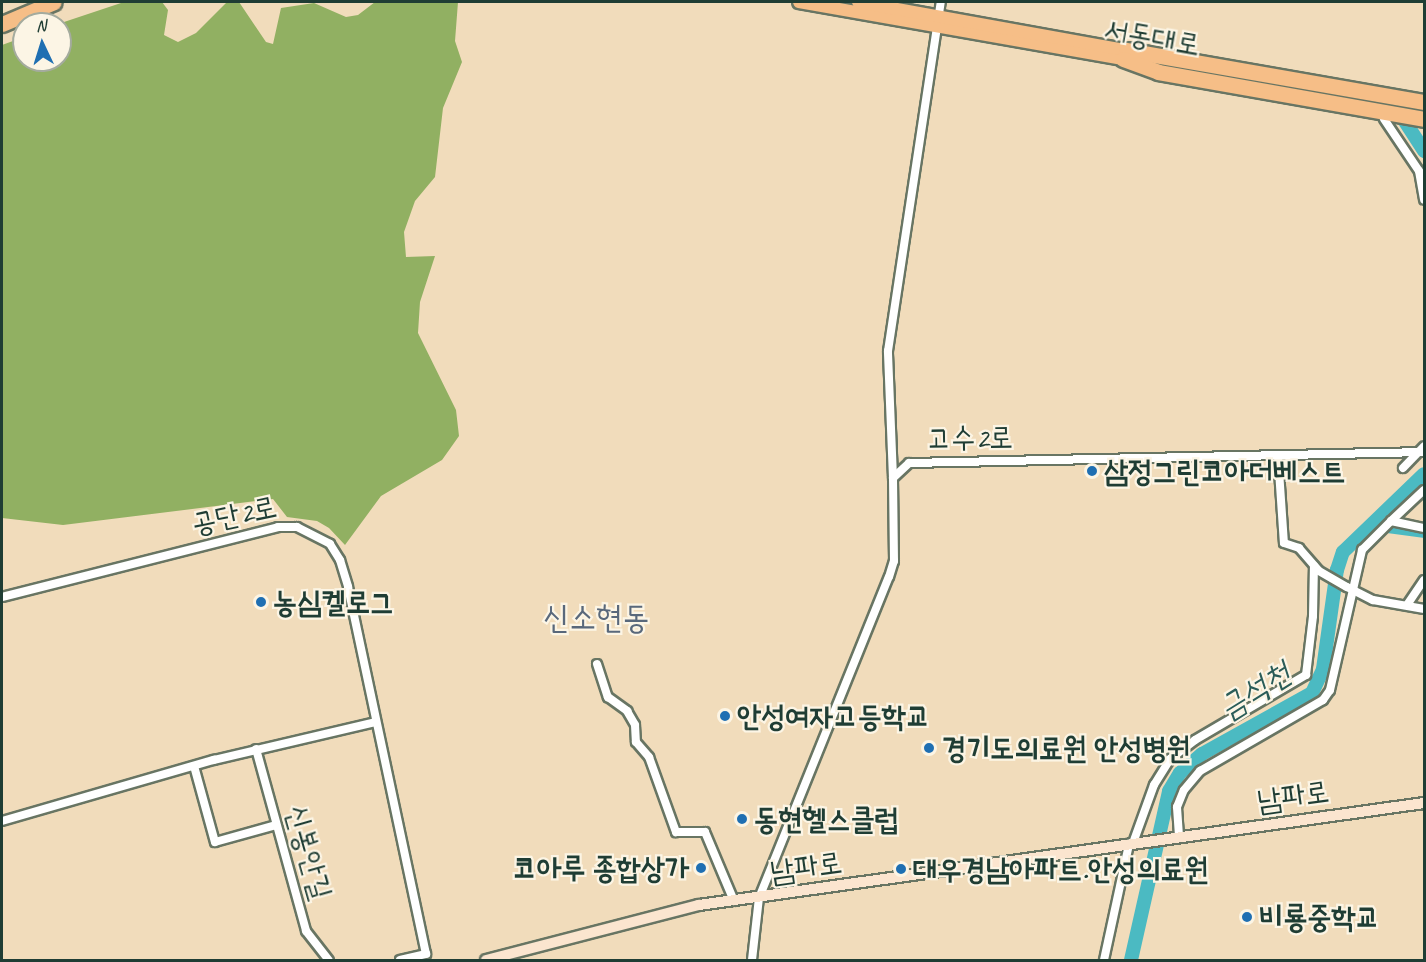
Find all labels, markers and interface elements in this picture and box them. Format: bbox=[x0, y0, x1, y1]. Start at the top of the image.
street label: 서동대로 bbox=[1101, 11, 1203, 63]
north arrow bbox=[12, 12, 72, 72]
text: N bbox=[35, 16, 47, 36]
street label: 고수2로 bbox=[927, 419, 1013, 457]
place label: 삼정그린코아더베스트 bbox=[1104, 453, 1345, 489]
marker: 삼정그린코아더베스트 bbox=[1085, 464, 1099, 478]
street label: 공단2로 bbox=[188, 488, 280, 542]
place label: 농심켈로그 bbox=[273, 584, 394, 620]
marker: 농심켈로그 bbox=[254, 595, 268, 609]
district label: 신소현동 bbox=[543, 598, 649, 638]
water label: 금석천 bbox=[1212, 654, 1298, 728]
place label: 안성여자고등학교 bbox=[737, 698, 930, 734]
marker: 안성여자고등학교 bbox=[718, 709, 732, 723]
place label: 경기도의료원 안성병원 bbox=[942, 730, 1191, 766]
marker: 경기도의료원 안성병원 bbox=[920, 739, 938, 757]
street label: 남파로 bbox=[1255, 773, 1331, 819]
street label: 신봉안길 bbox=[278, 801, 340, 903]
place label: 동현헬스클럽 bbox=[754, 801, 899, 837]
marker: 동현헬스클럽 bbox=[735, 812, 749, 826]
street label: 남파로 bbox=[768, 844, 844, 890]
place label: 코아루 종합상가 bbox=[513, 850, 689, 886]
place label: 대우경남아파트.안성의료원 bbox=[913, 851, 1209, 887]
marker: 코아루 종합상가 bbox=[694, 861, 708, 875]
marker: 대우경남아파트.안성의료원 bbox=[894, 862, 908, 876]
place label: 비룡중학교 bbox=[1259, 899, 1380, 935]
marker: 비룡중학교 bbox=[1240, 910, 1254, 924]

